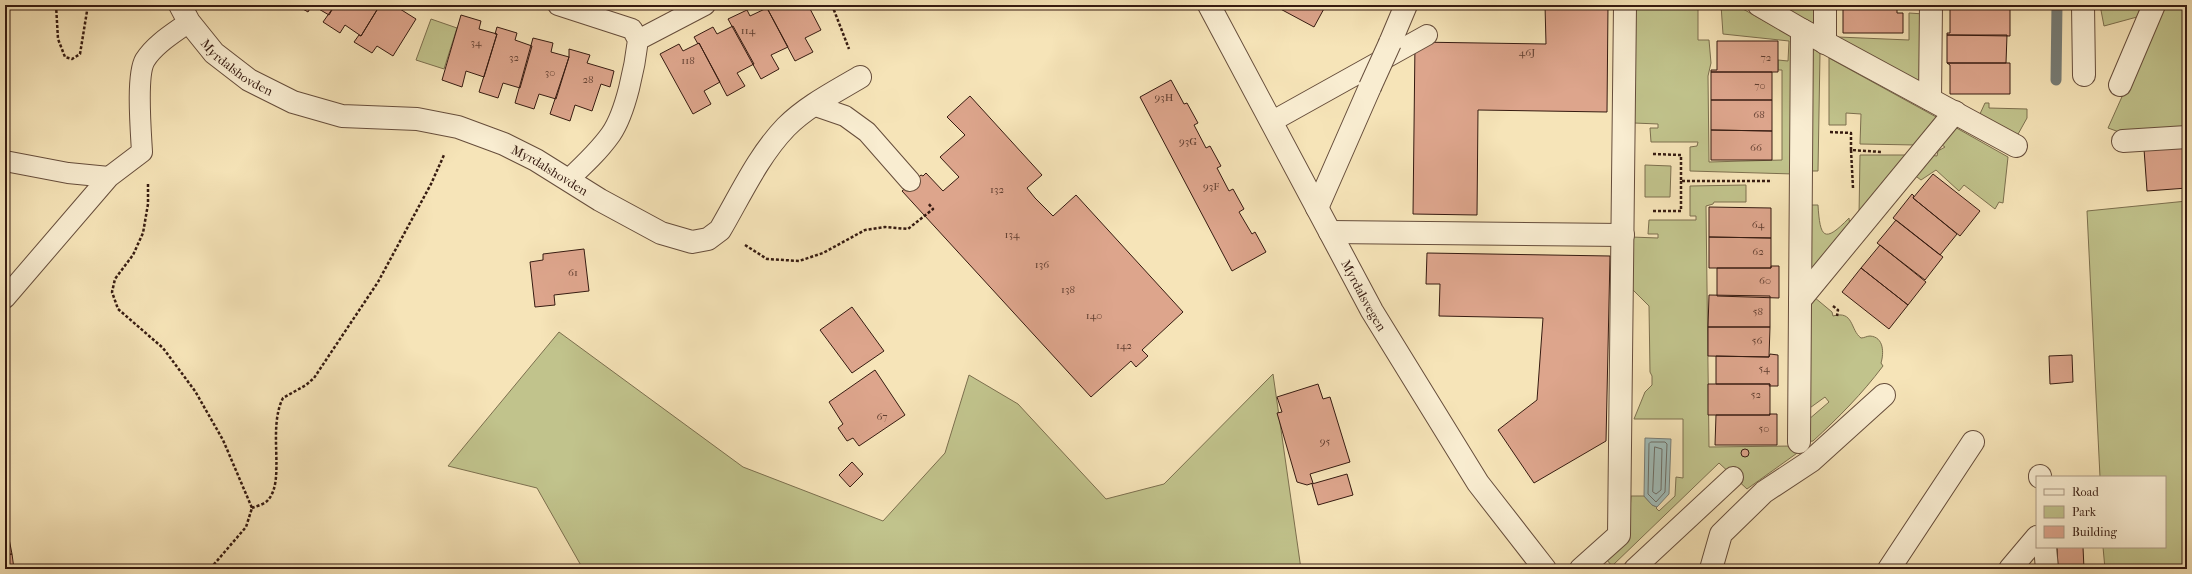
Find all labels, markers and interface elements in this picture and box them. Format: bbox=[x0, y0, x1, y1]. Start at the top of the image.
house number: 114 bbox=[741, 24, 756, 37]
street label: Myrdalshovden bbox=[198, 36, 276, 99]
house number: 34 bbox=[470, 36, 482, 49]
house number: 46J bbox=[1519, 46, 1535, 59]
house number: 32 bbox=[509, 51, 519, 64]
house number: 72 bbox=[1761, 51, 1772, 64]
house number: 118 bbox=[681, 54, 695, 67]
house number: 30 bbox=[545, 66, 555, 79]
house number: 28 bbox=[582, 73, 594, 86]
house number: 70 bbox=[1754, 79, 1766, 92]
house number: 93H bbox=[1155, 91, 1174, 104]
house number: 68 bbox=[1753, 108, 1765, 121]
house number: 93G bbox=[1179, 135, 1197, 148]
house number: 66 bbox=[1750, 141, 1762, 154]
street label: Myrdalshovden bbox=[509, 142, 591, 199]
house number: 93F bbox=[1203, 180, 1219, 193]
house number: 132 bbox=[990, 183, 1004, 196]
house number: 64 bbox=[1752, 218, 1765, 231]
house number: 134 bbox=[1005, 228, 1020, 241]
house number: 62 bbox=[1752, 245, 1764, 258]
street label: Myrdalsvegen bbox=[1338, 257, 1390, 334]
house number: 136 bbox=[1035, 258, 1049, 271]
house number: 61 bbox=[568, 266, 578, 279]
house number: 60 bbox=[1759, 274, 1771, 287]
house number: 138 bbox=[1061, 283, 1075, 296]
house number: 58 bbox=[1753, 305, 1763, 318]
house number: 140 bbox=[1086, 309, 1102, 322]
house number: 56 bbox=[1752, 334, 1762, 347]
house number: 142 bbox=[1116, 339, 1132, 352]
house number: 54 bbox=[1758, 362, 1770, 375]
house number: 52 bbox=[1751, 388, 1762, 401]
house number: 67 bbox=[876, 410, 888, 423]
house number: 50 bbox=[1759, 422, 1769, 435]
house number: 95 bbox=[1320, 435, 1331, 448]
legend bbox=[2036, 476, 2166, 548]
text: Road bbox=[2072, 485, 2099, 499]
text: Park bbox=[2072, 505, 2097, 519]
text: Building bbox=[2072, 525, 2117, 539]

